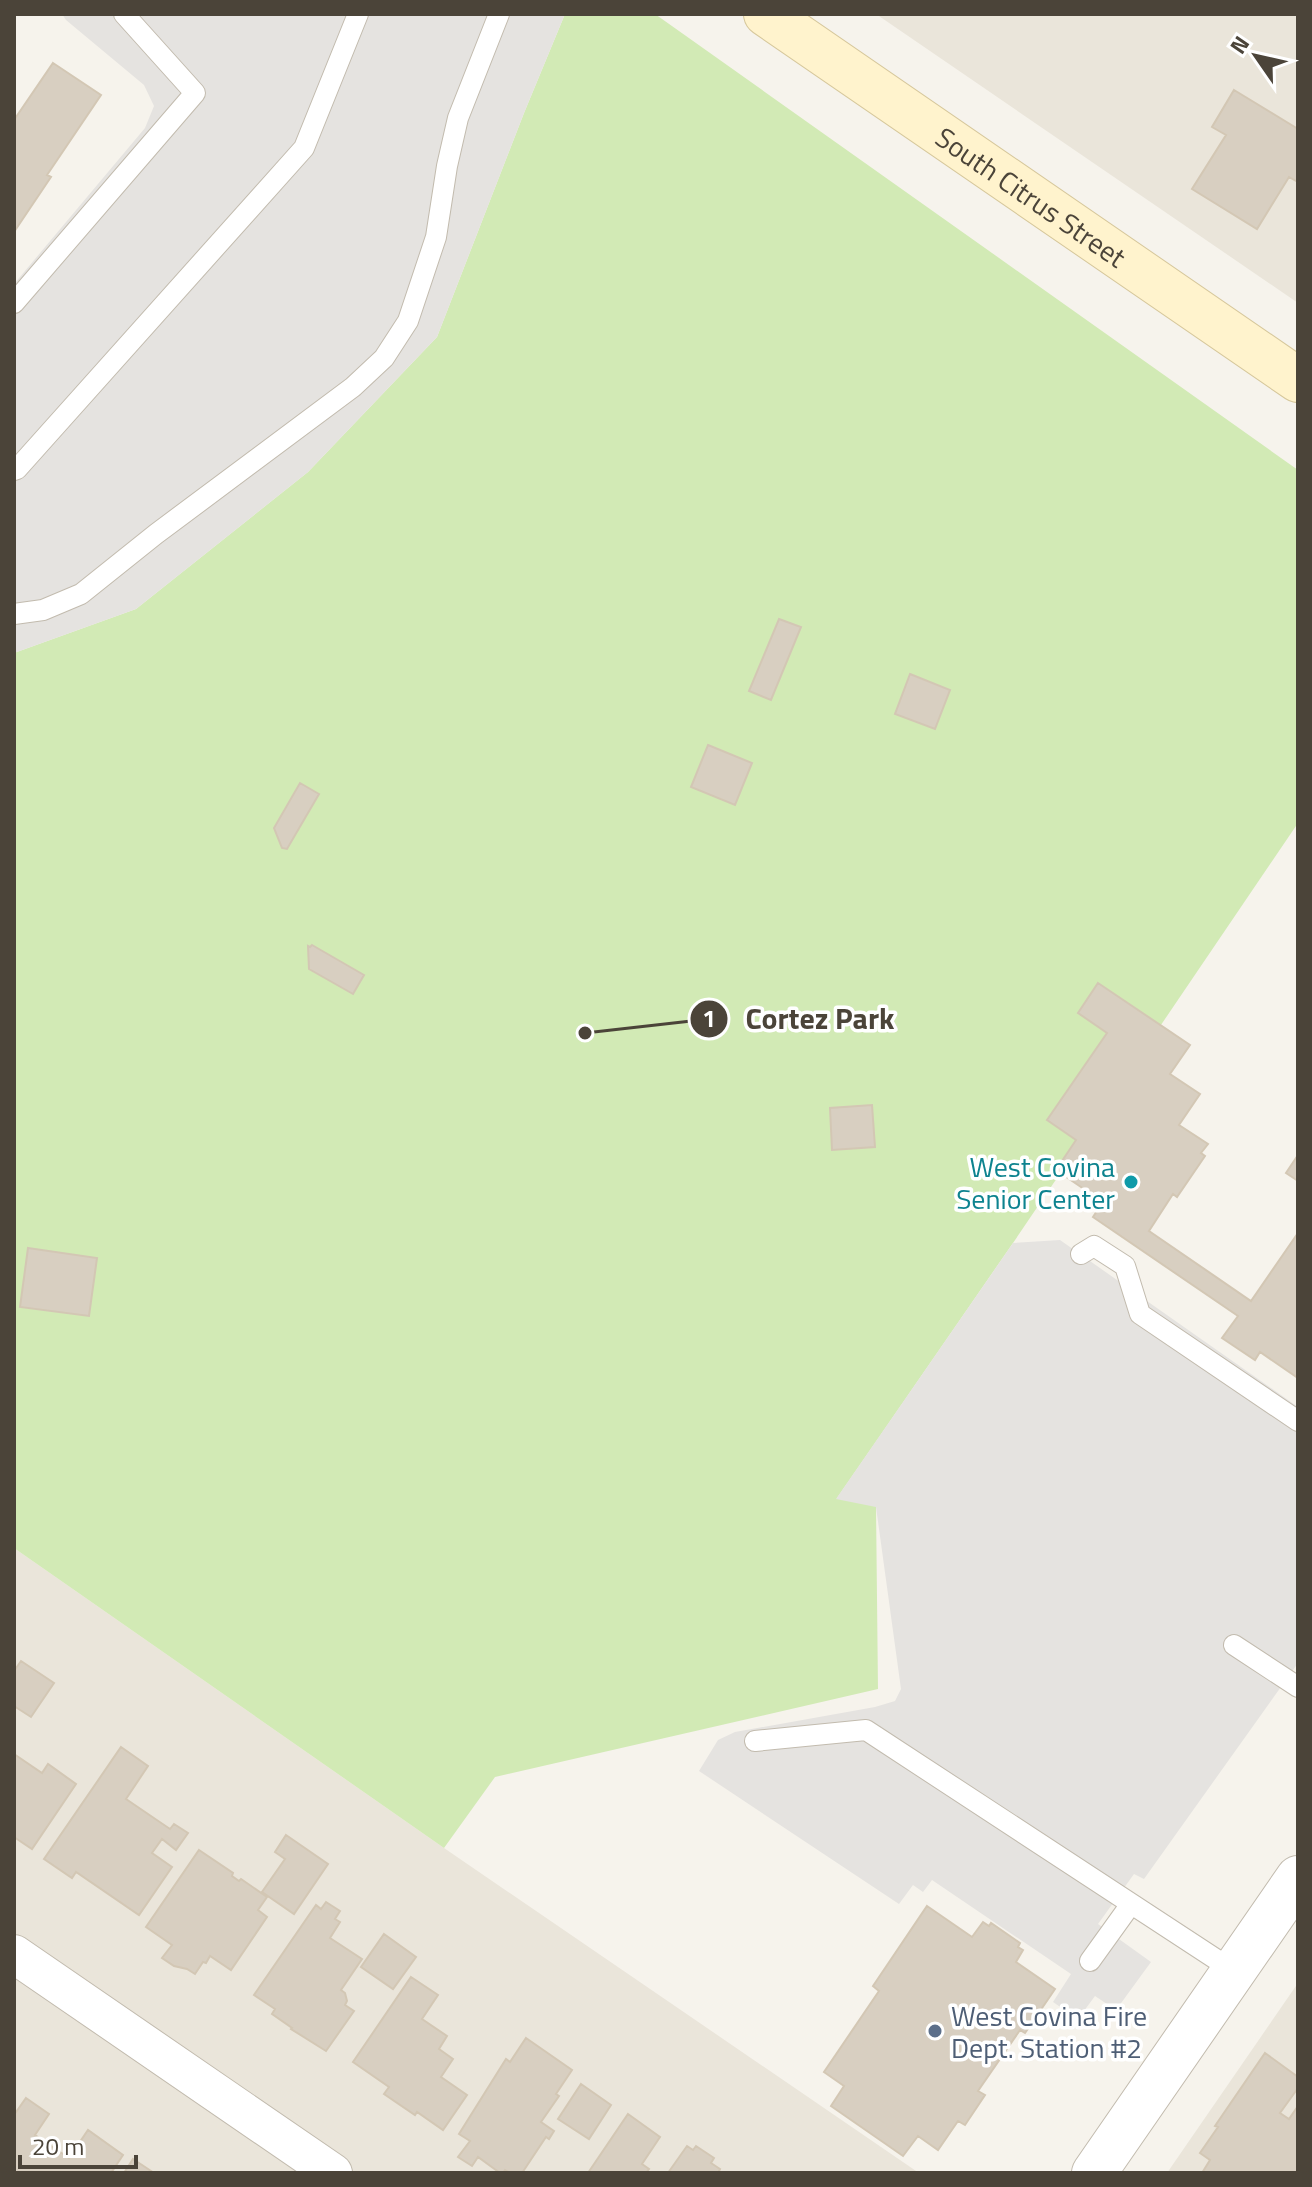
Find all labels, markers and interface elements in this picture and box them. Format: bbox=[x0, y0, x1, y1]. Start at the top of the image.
north arrow bbox=[1216, 16, 1296, 96]
text: N bbox=[1221, 29, 1258, 61]
street label: South Citrus Street bbox=[927, 116, 1136, 278]
callout: Cortez Park bbox=[689, 992, 910, 1046]
text: Cortez Park bbox=[745, 995, 895, 1041]
text: 1 bbox=[702, 1000, 716, 1036]
place label: West Covina Senior Center bbox=[956, 1145, 1115, 1220]
marker: West Covina Senior Center bbox=[1122, 1173, 1140, 1191]
place label: West Covina Fire Dept. Station #2 bbox=[951, 1994, 1147, 2069]
marker: West Covina Fire Dept. Station #2 bbox=[926, 2022, 944, 2040]
scale bar bbox=[20, 2119, 136, 2169]
text: 20 m bbox=[32, 2128, 84, 2164]

